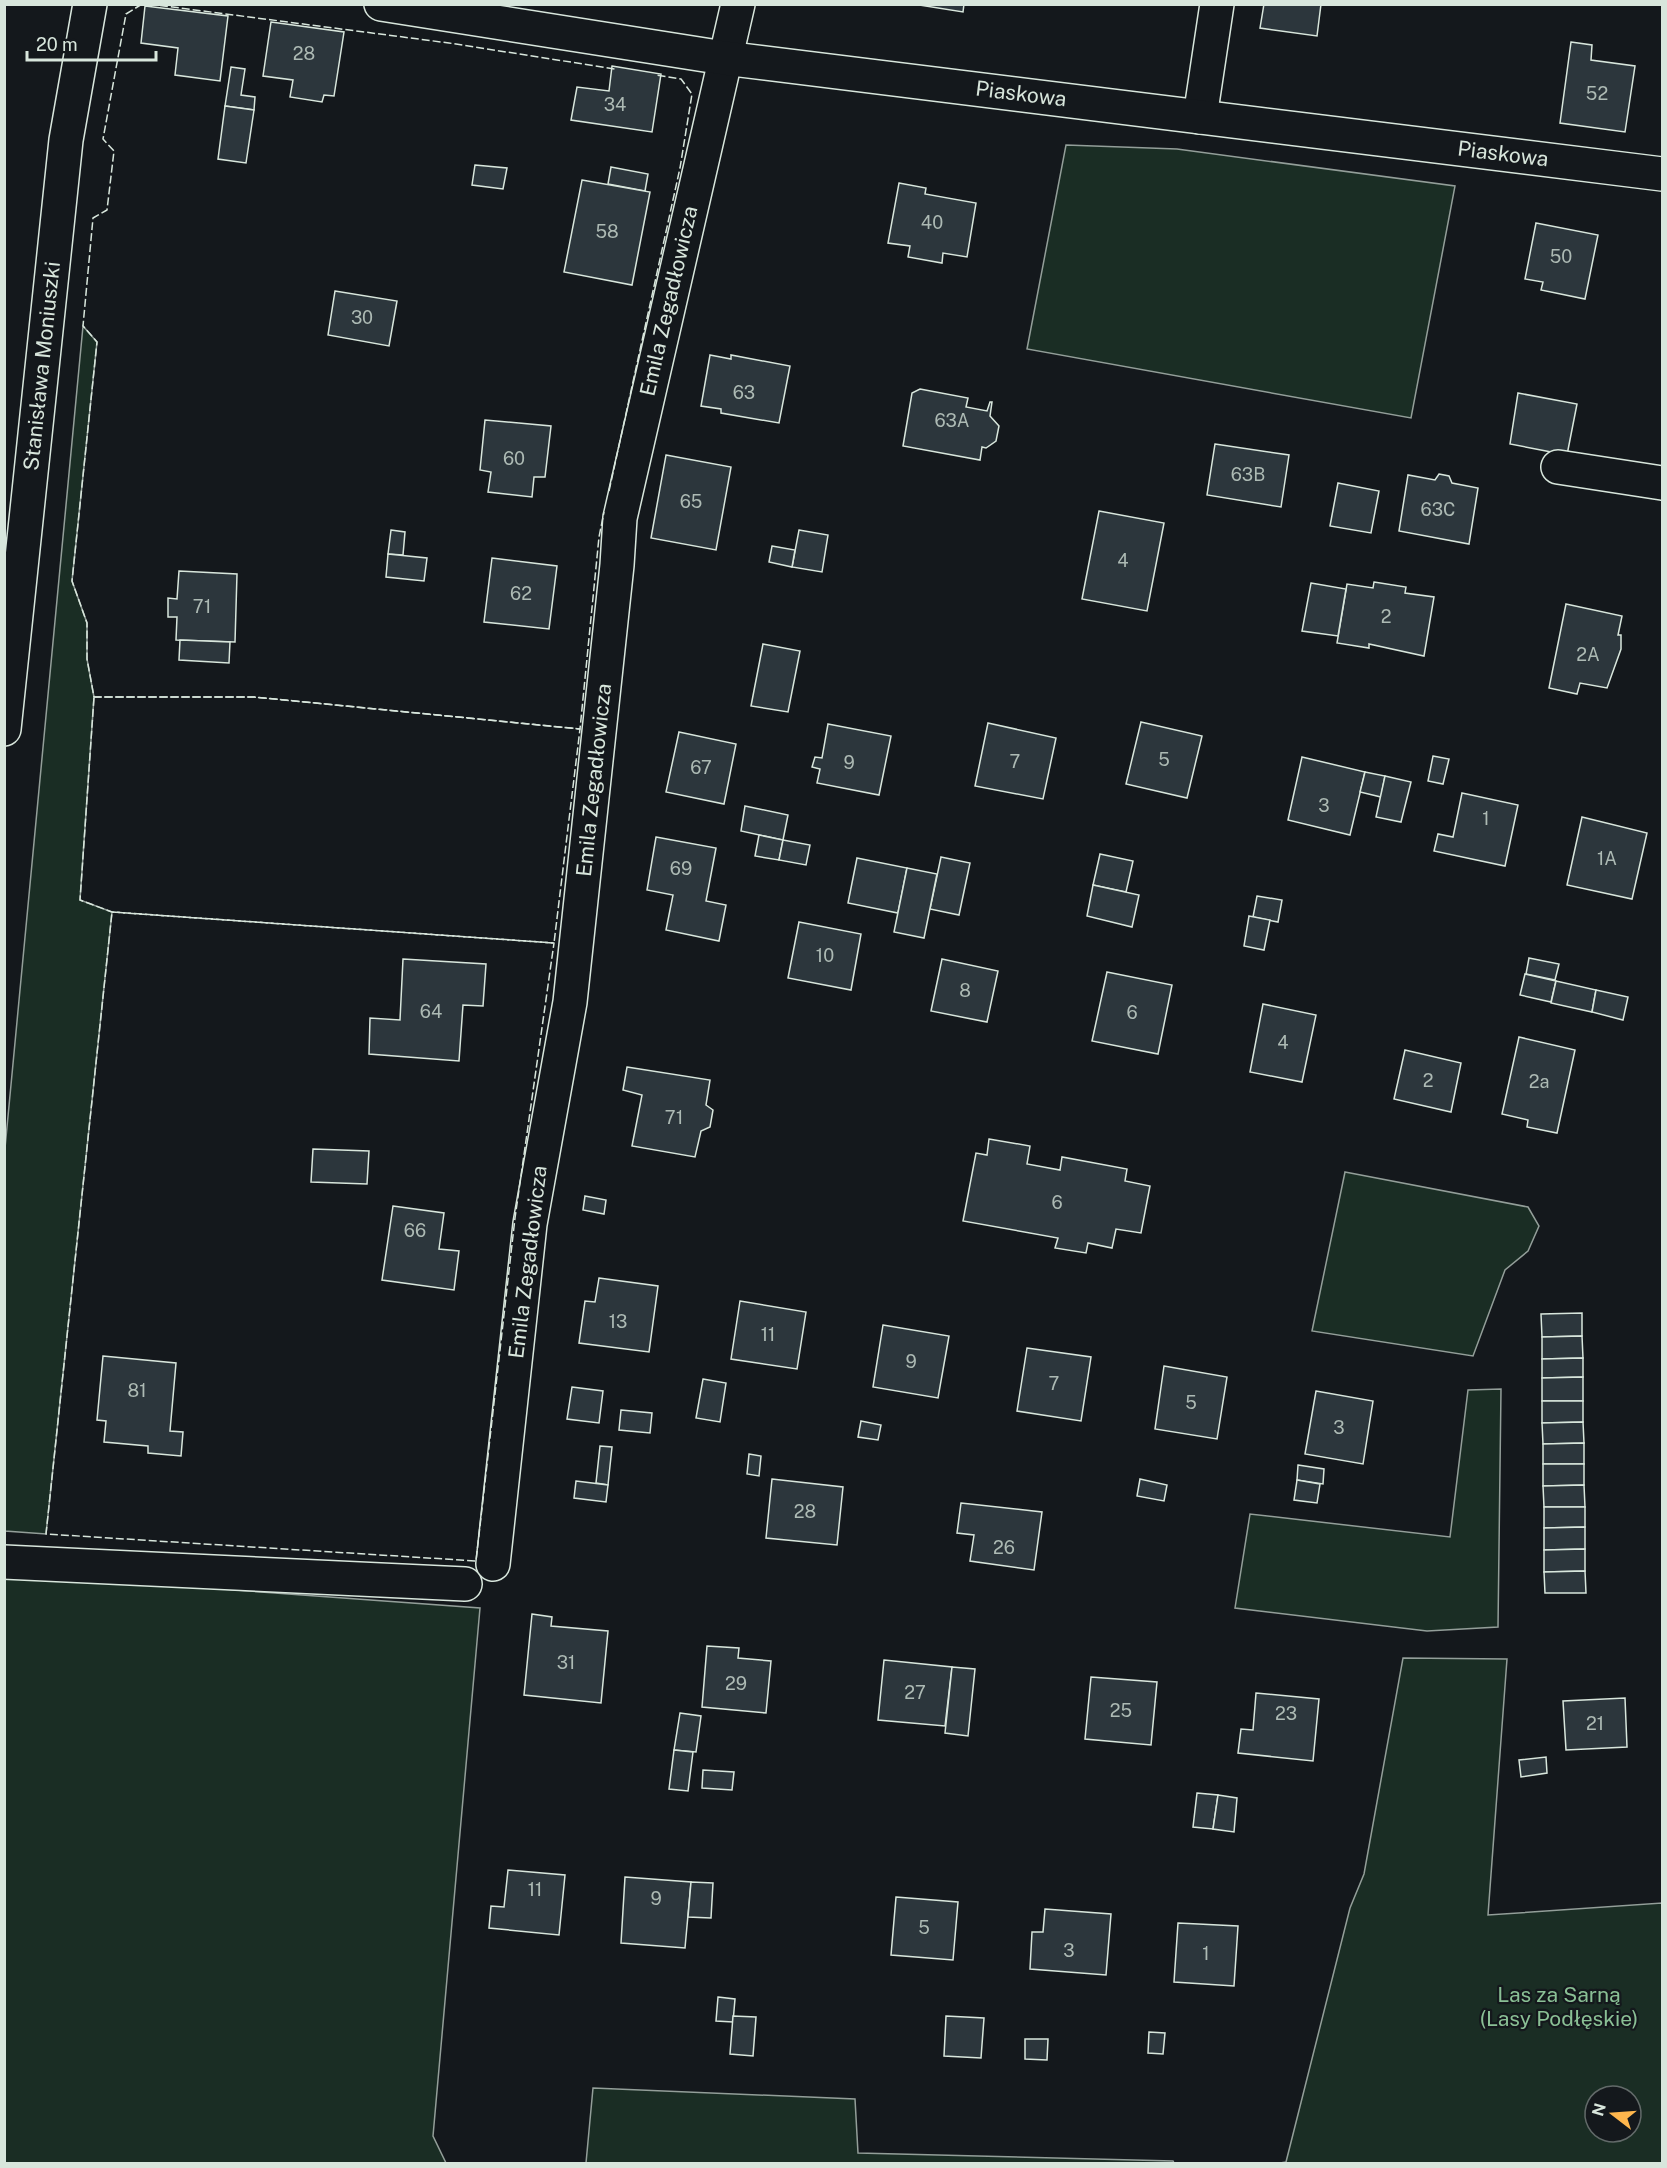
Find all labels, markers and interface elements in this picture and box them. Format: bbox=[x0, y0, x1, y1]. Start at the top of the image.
scale bar bbox=[27, 24, 156, 62]
text: 20 m bbox=[36, 34, 78, 55]
house number: 28 bbox=[293, 43, 315, 64]
street label: Piaskowa bbox=[974, 76, 1068, 111]
house number: 52 bbox=[1586, 83, 1608, 104]
house number: 34 bbox=[604, 94, 626, 115]
street label: Piaskowa bbox=[1456, 136, 1550, 171]
street label: Emila Zegadłowicza bbox=[634, 203, 703, 398]
house number: 40 bbox=[921, 212, 943, 233]
house number: 58 bbox=[595, 221, 619, 242]
house number: 50 bbox=[1550, 246, 1572, 267]
street label: Stanisława Moniuszki bbox=[18, 260, 65, 472]
house number: 30 bbox=[351, 307, 373, 328]
house number: 63 bbox=[733, 382, 755, 403]
house number: 63A bbox=[934, 410, 970, 431]
house number: 60 bbox=[503, 448, 525, 469]
house number: 63B bbox=[1231, 464, 1265, 485]
house number: 65 bbox=[680, 491, 702, 512]
house number: 63C bbox=[1421, 499, 1455, 520]
house number: 4 bbox=[1117, 550, 1129, 571]
house number: 62 bbox=[510, 583, 532, 604]
house number: 71 bbox=[193, 596, 211, 617]
house number: 2 bbox=[1381, 606, 1391, 627]
house number: 2A bbox=[1576, 644, 1600, 665]
street label: Emila Zegadłowicza bbox=[571, 682, 616, 878]
house number: 5 bbox=[1158, 749, 1170, 770]
house number: 7 bbox=[1010, 751, 1020, 772]
house number: 9 bbox=[843, 752, 855, 773]
house number: 67 bbox=[690, 757, 712, 778]
house number: 3 bbox=[1318, 795, 1330, 816]
house number: 1 bbox=[1482, 808, 1490, 829]
house number: 1A bbox=[1597, 848, 1617, 869]
house number: 69 bbox=[670, 858, 692, 879]
house number: 10 bbox=[816, 945, 834, 966]
house number: 8 bbox=[959, 980, 971, 1001]
house number: 64 bbox=[420, 1001, 442, 1022]
house number: 6 bbox=[1126, 1002, 1138, 1023]
house number: 4 bbox=[1277, 1032, 1289, 1053]
house number: 2 bbox=[1423, 1070, 1433, 1091]
house number: 2a bbox=[1529, 1071, 1549, 1092]
house number: 71 bbox=[665, 1107, 683, 1128]
street label: Emila Zegadłowicza bbox=[503, 1164, 552, 1360]
house number: 6 bbox=[1051, 1192, 1063, 1213]
house number: 66 bbox=[404, 1220, 426, 1241]
house number: 13 bbox=[609, 1311, 627, 1332]
house number: 11 bbox=[761, 1324, 775, 1345]
house number: 9 bbox=[905, 1351, 917, 1372]
house number: 7 bbox=[1049, 1373, 1059, 1394]
house number: 81 bbox=[128, 1380, 146, 1401]
house number: 5 bbox=[1185, 1392, 1197, 1413]
house number: 3 bbox=[1333, 1417, 1345, 1438]
house number: 28 bbox=[794, 1501, 816, 1522]
house number: 26 bbox=[993, 1537, 1015, 1558]
house number: 31 bbox=[557, 1652, 575, 1673]
house number: 29 bbox=[725, 1673, 747, 1694]
house number: 27 bbox=[904, 1682, 926, 1703]
house number: 25 bbox=[1110, 1700, 1132, 1721]
house number: 23 bbox=[1275, 1703, 1297, 1724]
house number: 21 bbox=[1586, 1713, 1604, 1734]
house number: 11 bbox=[528, 1879, 542, 1900]
house number: 9 bbox=[650, 1888, 662, 1909]
house number: 5 bbox=[918, 1917, 930, 1938]
house number: 3 bbox=[1063, 1940, 1075, 1961]
house number: 1 bbox=[1202, 1943, 1210, 1964]
park label: Las za Sarną (Lasy Podłęskie) bbox=[1480, 1982, 1638, 2031]
north arrow bbox=[1583, 2084, 1643, 2144]
text: N bbox=[1588, 2101, 1610, 2119]

